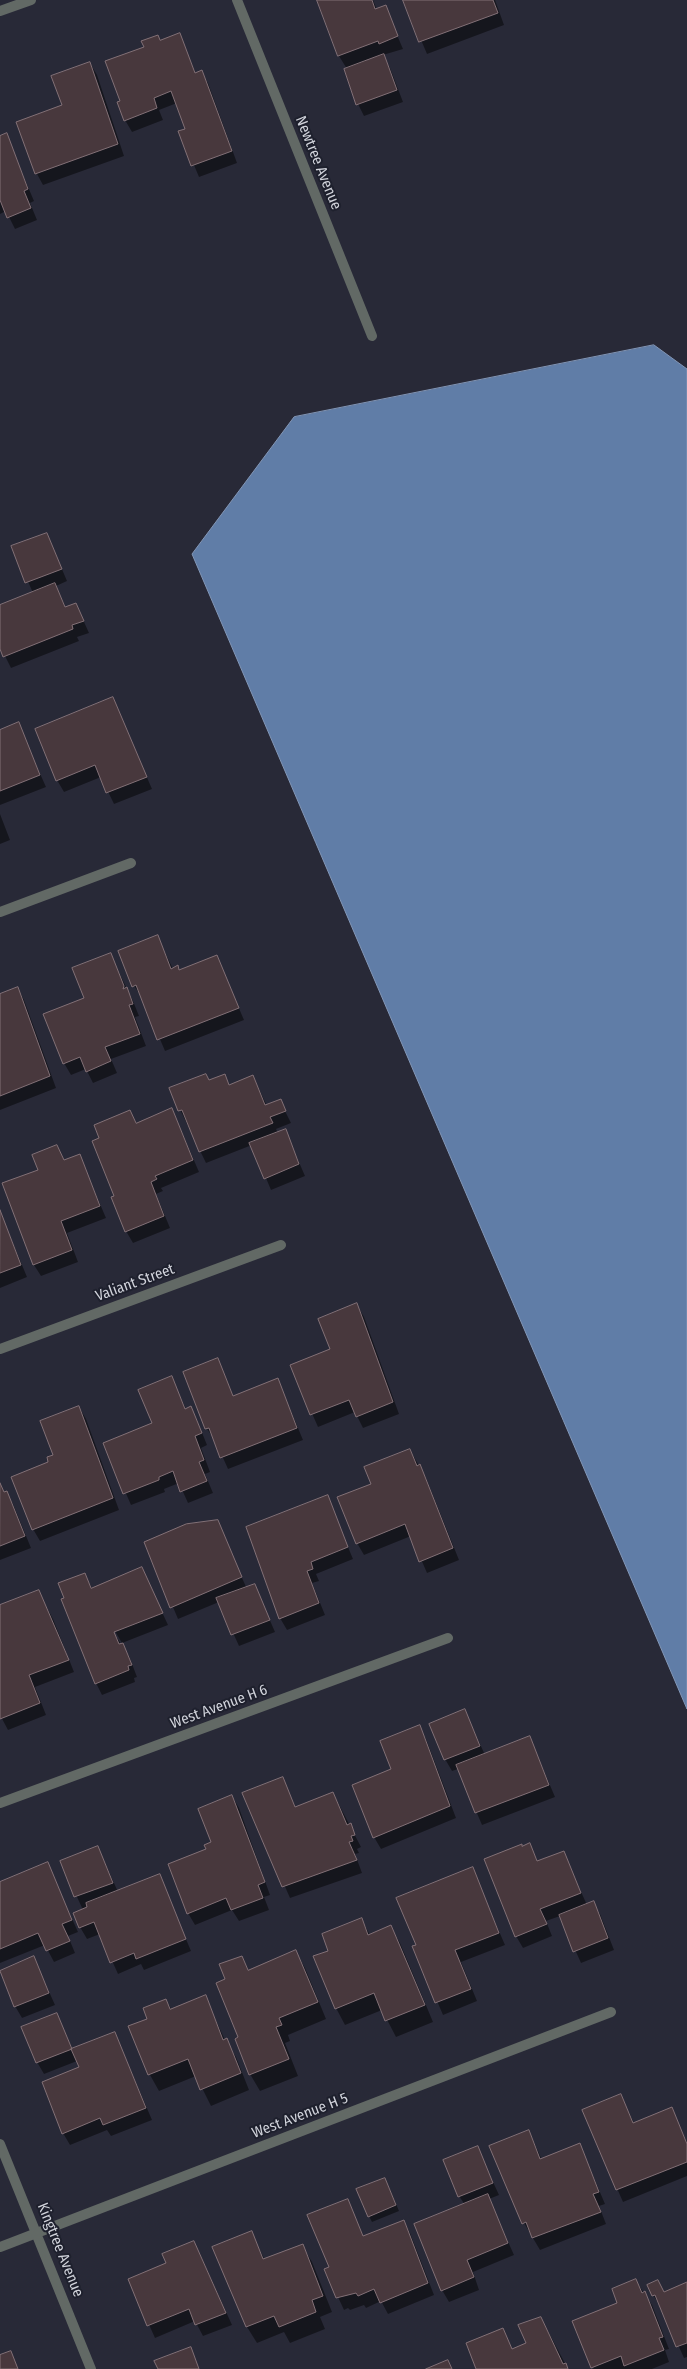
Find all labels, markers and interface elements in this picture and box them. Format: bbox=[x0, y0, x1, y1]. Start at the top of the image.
street label: Newtree Avenue bbox=[291, 114, 345, 212]
street label: Valiant Street bbox=[93, 1260, 177, 1306]
street label: West Avenue H 6 bbox=[168, 1681, 270, 1733]
street label: West Avenue H 5 bbox=[249, 2089, 351, 2143]
street label: Kingtree Avenue bbox=[33, 2200, 87, 2300]

